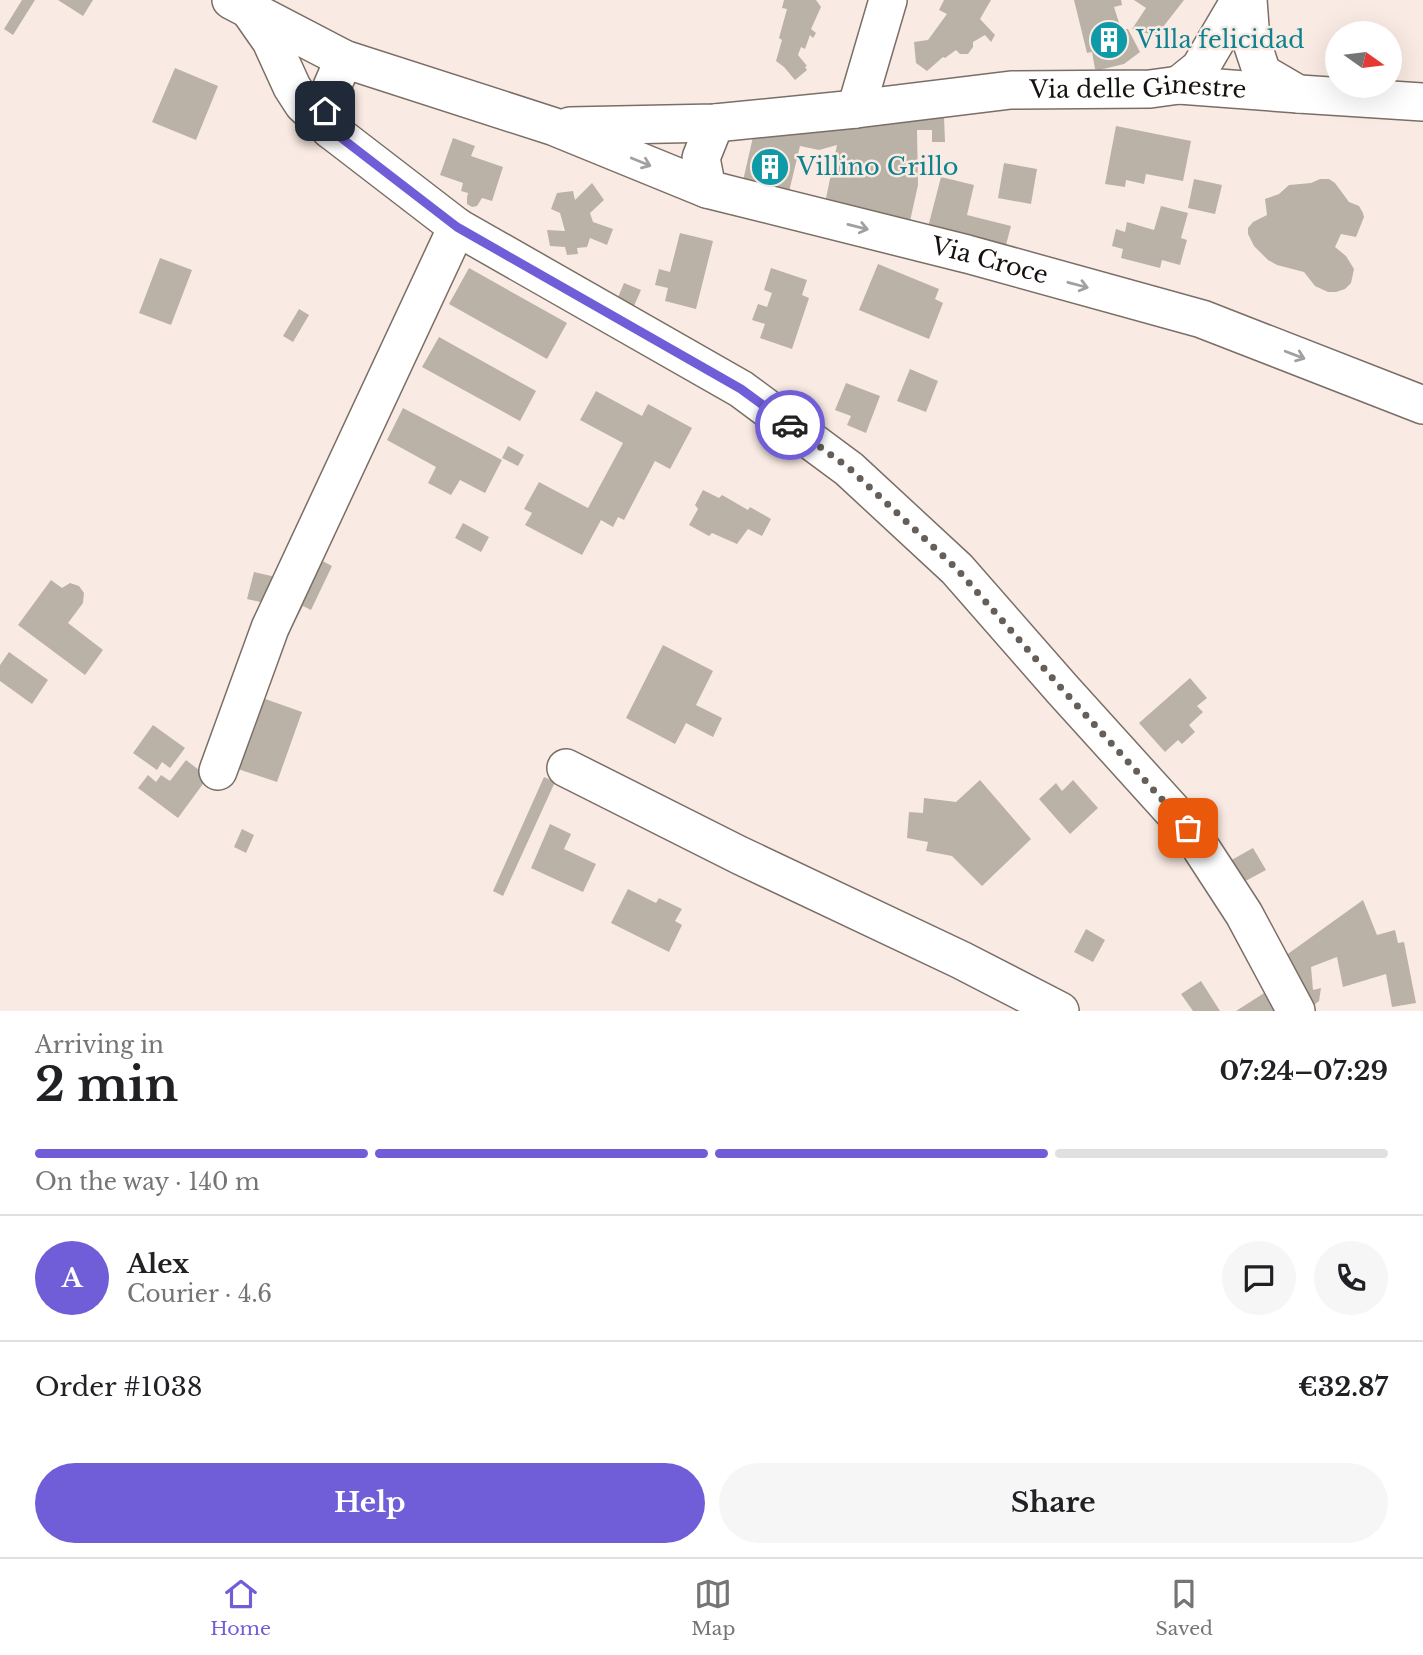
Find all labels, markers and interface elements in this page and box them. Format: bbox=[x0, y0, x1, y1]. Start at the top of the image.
building icon: Villa felicidad bbox=[1088, 19, 1130, 61]
north arrow bbox=[1325, 21, 1402, 98]
map controls bbox=[1325, 21, 1402, 98]
place label: Villa felicidad bbox=[1135, 25, 1304, 54]
street label: Via delle Ginestre bbox=[1028, 69, 1247, 104]
pin bbox=[295, 81, 355, 141]
icon: home bbox=[306, 92, 344, 130]
building icon: Villino Grillo bbox=[749, 146, 791, 188]
place label: Villino Grillo bbox=[796, 152, 959, 181]
one-way arrow bbox=[630, 156, 651, 169]
one-way arrow bbox=[847, 221, 869, 234]
street label: Via Croce bbox=[928, 230, 1051, 290]
one-way arrow bbox=[1067, 279, 1089, 292]
one-way arrow bbox=[1283, 349, 1305, 362]
courier bbox=[755, 390, 825, 460]
icon: car bbox=[771, 406, 809, 444]
pin bbox=[1158, 798, 1218, 858]
icon: bag bbox=[1169, 809, 1207, 847]
text: Arriving in bbox=[35, 1031, 164, 1059]
text: 07:24–07:29 bbox=[1220, 1055, 1388, 1087]
text: 2 min bbox=[35, 1056, 178, 1113]
text: On the way · 140 m bbox=[35, 1168, 260, 1196]
button: chat bbox=[1222, 1241, 1296, 1315]
button: phone bbox=[1314, 1241, 1388, 1315]
text: Alex bbox=[127, 1248, 189, 1280]
text: A bbox=[61, 1262, 83, 1294]
text: Courier · 4.6 bbox=[127, 1280, 272, 1308]
text: Order #1038 bbox=[35, 1371, 203, 1403]
text: €32.87 bbox=[1298, 1371, 1388, 1403]
button: Help bbox=[35, 1463, 705, 1543]
button: Share bbox=[719, 1463, 1388, 1543]
tab: Home bbox=[210, 1575, 271, 1640]
tab: Map bbox=[691, 1575, 735, 1640]
tab: Saved bbox=[1156, 1575, 1213, 1640]

